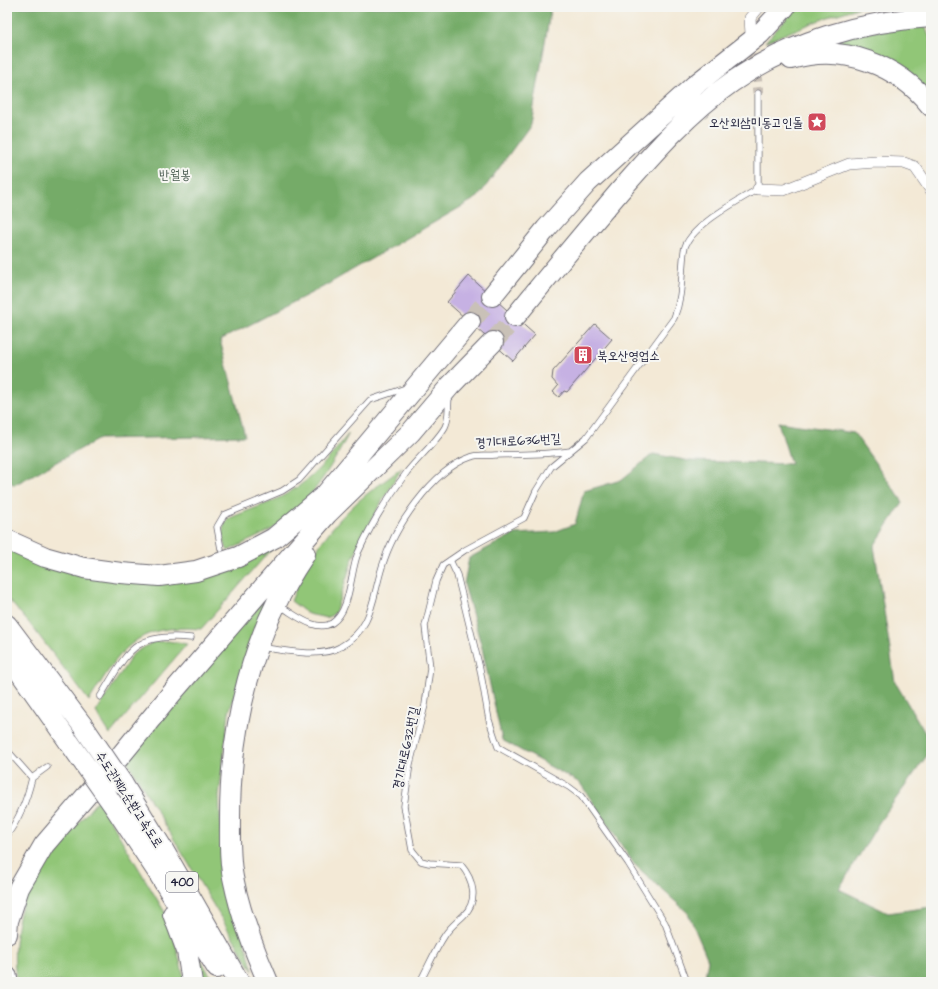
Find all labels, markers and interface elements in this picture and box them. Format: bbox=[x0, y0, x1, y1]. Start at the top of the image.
place icon: 오산외삼미동고인돌 bbox=[806, 111, 828, 133]
place label: 오산외삼미동고인돌 bbox=[709, 114, 803, 132]
park label: 반월봉 bbox=[159, 166, 191, 184]
building icon: 북오산영업소 bbox=[572, 344, 594, 366]
place label: 북오산영업소 bbox=[597, 347, 660, 365]
street label: 경기대로636번길 bbox=[475, 430, 561, 452]
street label: 경기대로632번길 bbox=[388, 705, 424, 792]
street label: 수도권제2순환고속도로 bbox=[91, 748, 167, 851]
road number: 400 bbox=[166, 872, 198, 892]

